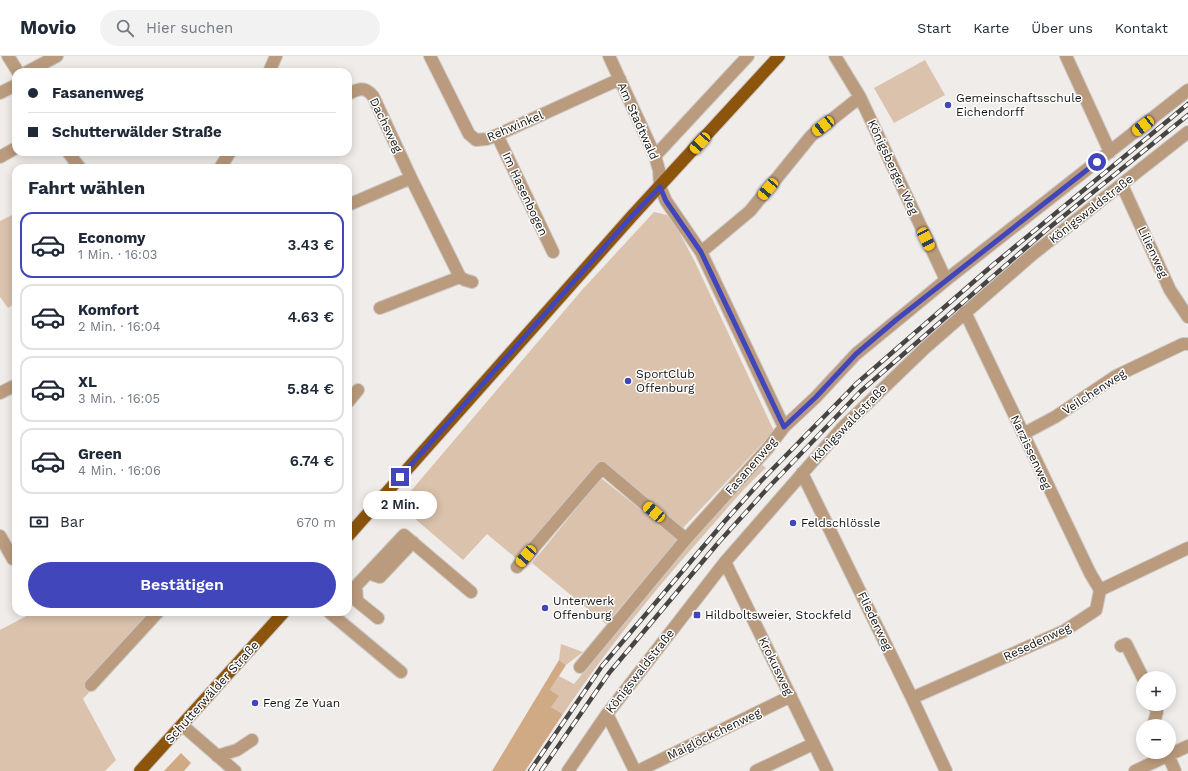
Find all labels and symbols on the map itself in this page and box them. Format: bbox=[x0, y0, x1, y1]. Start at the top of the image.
street label: Am Stadtwald bbox=[615, 80, 661, 162]
place label: Gemeinschaftsschule Eichendorff bbox=[956, 91, 1082, 119]
street label: Dachsweg bbox=[367, 96, 405, 155]
marker: Gemeinschaftsschule Eichendorff bbox=[943, 100, 953, 110]
street label: Rehwinkel bbox=[485, 108, 546, 144]
car bbox=[810, 114, 836, 138]
car bbox=[1130, 114, 1156, 138]
street label: Königsberger Weg bbox=[865, 117, 921, 217]
car bbox=[688, 130, 712, 156]
street label: Im Hasenbogen bbox=[499, 150, 551, 238]
route start bbox=[1088, 153, 1106, 171]
street label: Königswaldstraße bbox=[1046, 172, 1136, 246]
car bbox=[756, 176, 780, 202]
street label: Lilienweg bbox=[1135, 224, 1171, 280]
car bbox=[915, 226, 937, 252]
street label: Veilchenweg bbox=[1060, 366, 1129, 418]
place label: SportClub Offenburg bbox=[636, 367, 695, 395]
marker: SportClub Offenburg bbox=[623, 376, 633, 386]
street label: Königswaldstraße bbox=[808, 381, 890, 465]
street label: Narzissenweg bbox=[1008, 413, 1055, 492]
street label: Fasanenweg bbox=[722, 434, 780, 498]
route end bbox=[391, 468, 409, 486]
callout: 2 Min. bbox=[363, 491, 437, 519]
car bbox=[641, 500, 667, 524]
place label: Feldschlössle bbox=[801, 516, 880, 530]
marker: Feldschlössle bbox=[788, 518, 798, 528]
car bbox=[514, 543, 538, 569]
street label: Fliederweg bbox=[855, 589, 895, 653]
place label: Unterwerk Offenburg bbox=[553, 594, 614, 622]
marker: Unterwerk Offenburg bbox=[540, 603, 550, 613]
place label: Hildboltsweier, Stockfeld bbox=[705, 608, 852, 622]
marker: Hildboltsweier, Stockfeld bbox=[692, 610, 702, 620]
street label: Resedenweg bbox=[1001, 620, 1074, 664]
street label: Königswaldstraße bbox=[603, 626, 677, 716]
street label: Krokusweg bbox=[756, 635, 796, 698]
street label: Schutterwälder Straße bbox=[162, 638, 262, 746]
place label: Feng Ze Yuan bbox=[263, 696, 340, 710]
marker: Feng Ze Yuan bbox=[250, 698, 260, 708]
street label: Maiglöckchenweg bbox=[665, 705, 764, 763]

